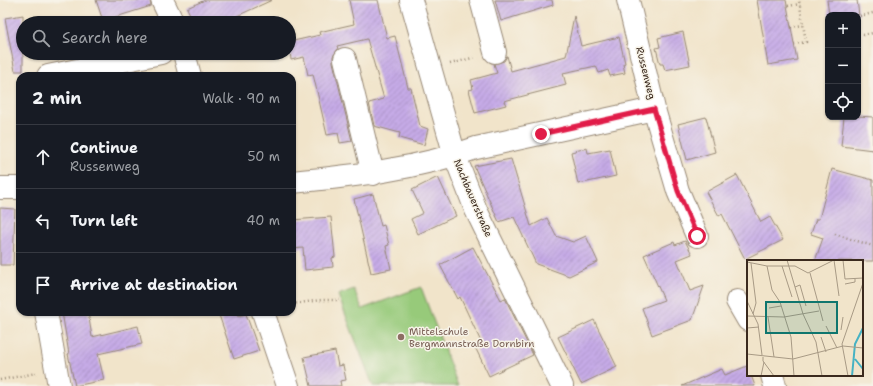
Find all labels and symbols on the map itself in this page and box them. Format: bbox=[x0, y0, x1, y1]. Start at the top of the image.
street label: Russenweg bbox=[633, 45, 659, 101]
route end bbox=[532, 125, 550, 143]
street label: Nachbauerstraße bbox=[451, 157, 495, 239]
route start bbox=[688, 227, 706, 245]
inset map bbox=[747, 260, 863, 376]
place label: Mittelschule Bergmannstraße Dornbirn bbox=[409, 325, 534, 350]
marker: Mittelschule Bergmannstraße Dornbirn bbox=[396, 332, 406, 342]

